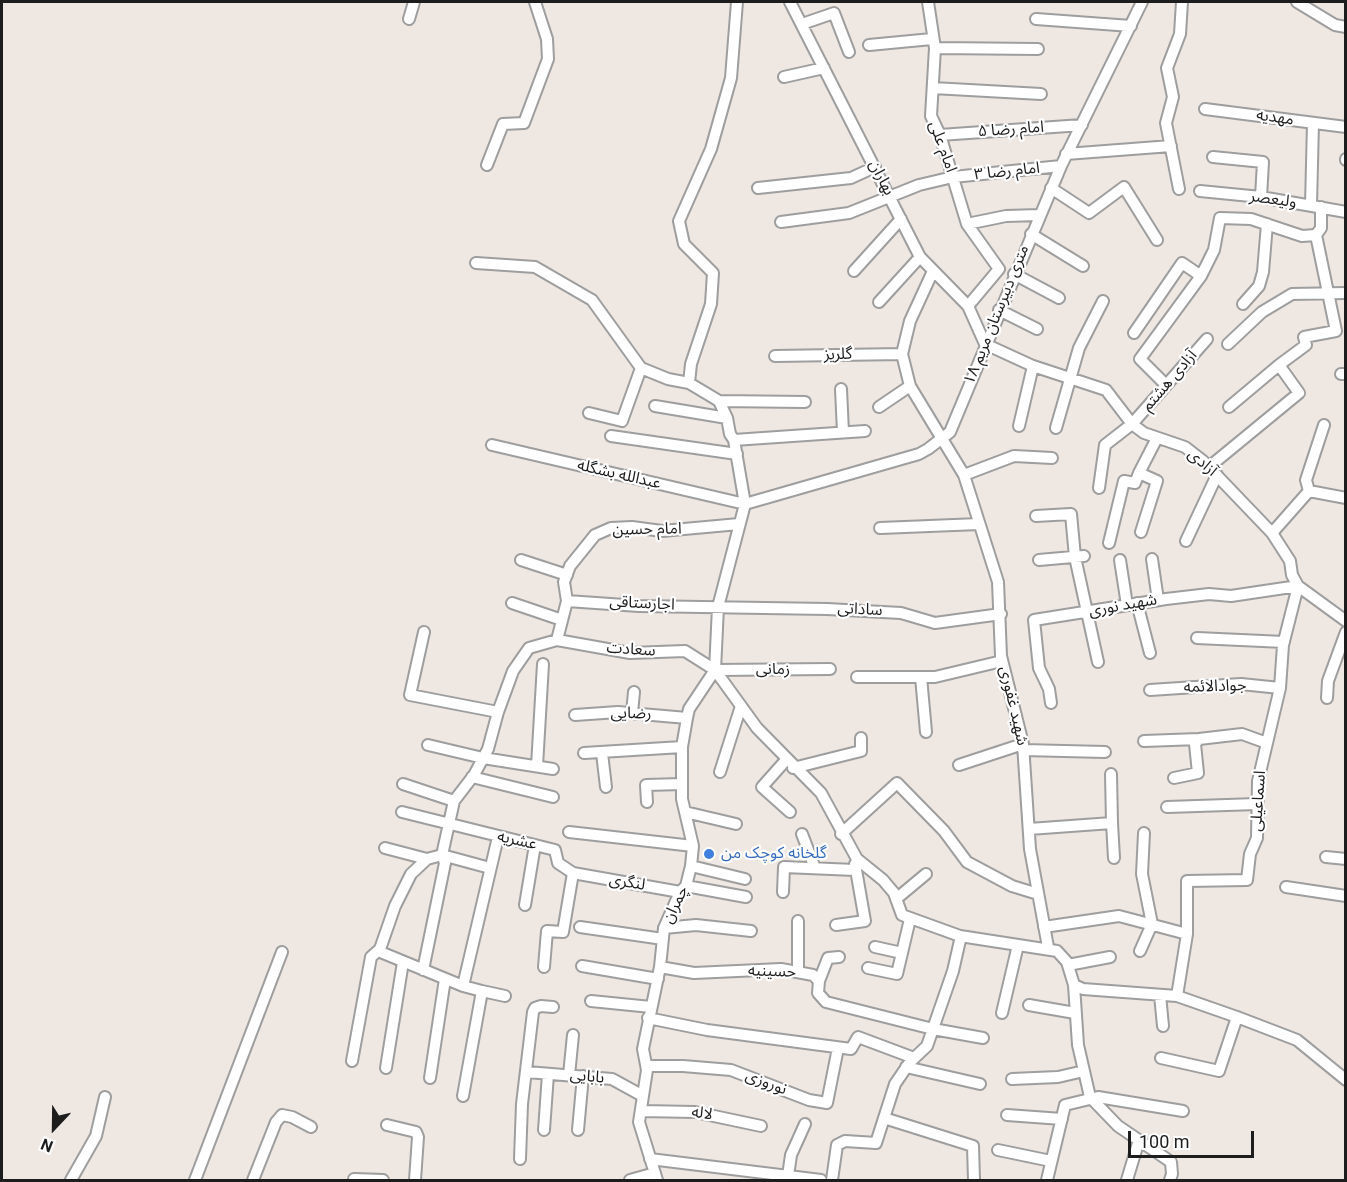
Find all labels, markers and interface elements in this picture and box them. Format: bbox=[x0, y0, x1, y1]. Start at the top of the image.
street label: مهدیه bbox=[1255, 106, 1295, 130]
street label: امام رضا ۵ bbox=[977, 118, 1045, 142]
street label: امام علی bbox=[924, 119, 960, 175]
street label: بهاران bbox=[864, 157, 898, 199]
street label: امام رضا ۳ bbox=[973, 159, 1041, 185]
street label: ولیعصر bbox=[1248, 187, 1298, 213]
street label: ۱۸ متری دبیرستان مریم bbox=[960, 242, 1034, 388]
street label: گلریز bbox=[824, 345, 852, 365]
street label: آزادی هشتم bbox=[1138, 347, 1202, 415]
street label: آزادی bbox=[1183, 445, 1221, 481]
street label: عبدالله بشگله bbox=[575, 456, 663, 494]
street label: امام حسین bbox=[612, 520, 682, 540]
street label: شهید نوری bbox=[1087, 591, 1159, 621]
street label: اجارستاقی bbox=[609, 593, 675, 615]
street label: ساداتی bbox=[837, 599, 883, 621]
street label: سعادت bbox=[606, 639, 656, 661]
street label: زمانی bbox=[756, 660, 790, 680]
street label: شهید غفوری bbox=[995, 665, 1031, 747]
street label: جوادالائمه bbox=[1183, 676, 1247, 698]
street label: رضایی bbox=[610, 704, 652, 724]
street label: اسماعیلی bbox=[1247, 770, 1271, 832]
street label: عشریه bbox=[495, 827, 539, 855]
place label: گلخانه کوچک من bbox=[721, 844, 827, 864]
marker: گلخانه کوچک من bbox=[702, 847, 716, 861]
street label: لنگری bbox=[608, 871, 646, 895]
street label: چمران bbox=[659, 883, 693, 927]
street label: حسینیه bbox=[748, 962, 796, 982]
street label: بابایی bbox=[569, 1066, 605, 1088]
street label: نوروزی bbox=[743, 1066, 789, 1100]
north arrow bbox=[24, 1098, 84, 1158]
street label: لاله bbox=[690, 1103, 714, 1125]
scale bar bbox=[1131, 1119, 1257, 1157]
text: 100 m bbox=[1139, 1131, 1190, 1152]
text: N bbox=[38, 1134, 56, 1156]

